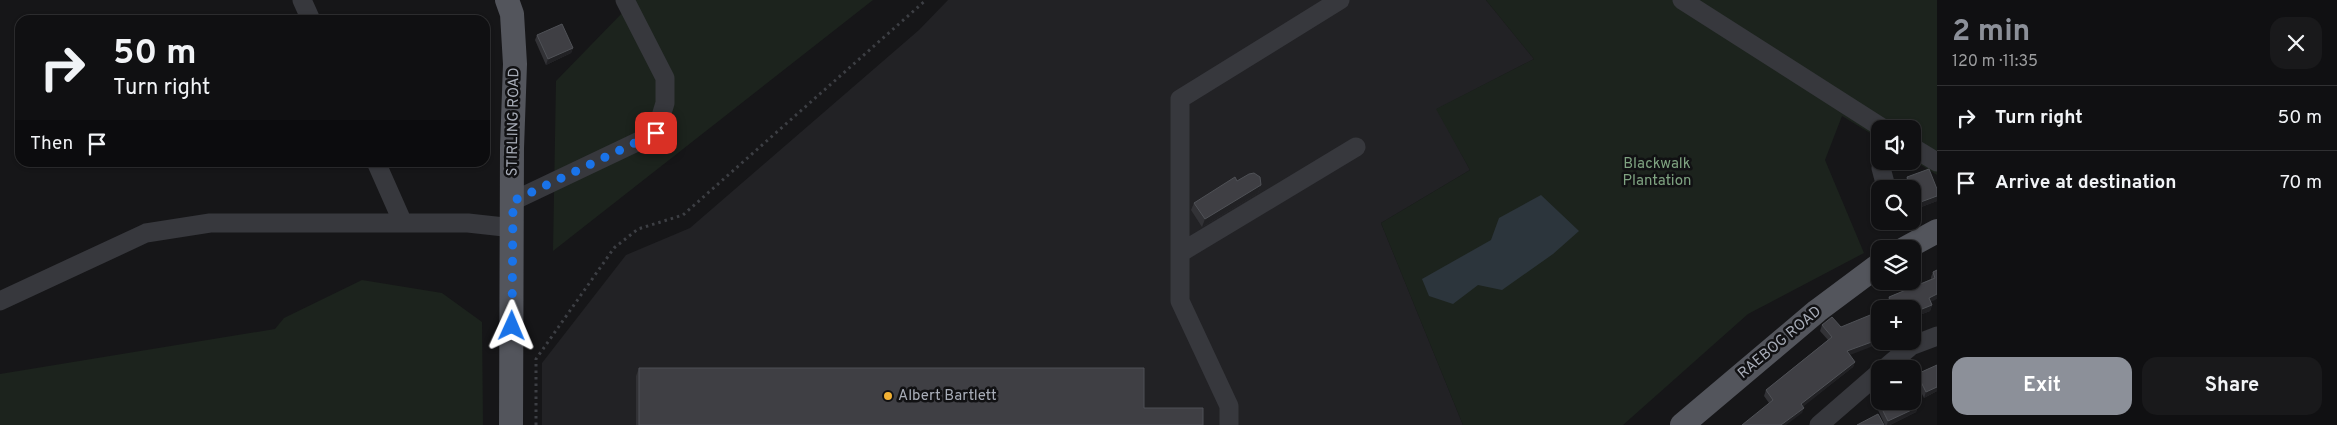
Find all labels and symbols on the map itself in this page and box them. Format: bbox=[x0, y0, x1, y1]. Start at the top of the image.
street label: STIRLING ROAD bbox=[504, 67, 524, 177]
pin bbox=[635, 112, 677, 154]
park label: Blackwalk Plantation bbox=[1623, 155, 1691, 191]
position arrow bbox=[485, 299, 537, 351]
street label: RAEBOG ROAD bbox=[1734, 303, 1826, 383]
place label: Albert Bartlett bbox=[898, 387, 997, 406]
marker: Albert Bartlett bbox=[882, 390, 894, 402]

